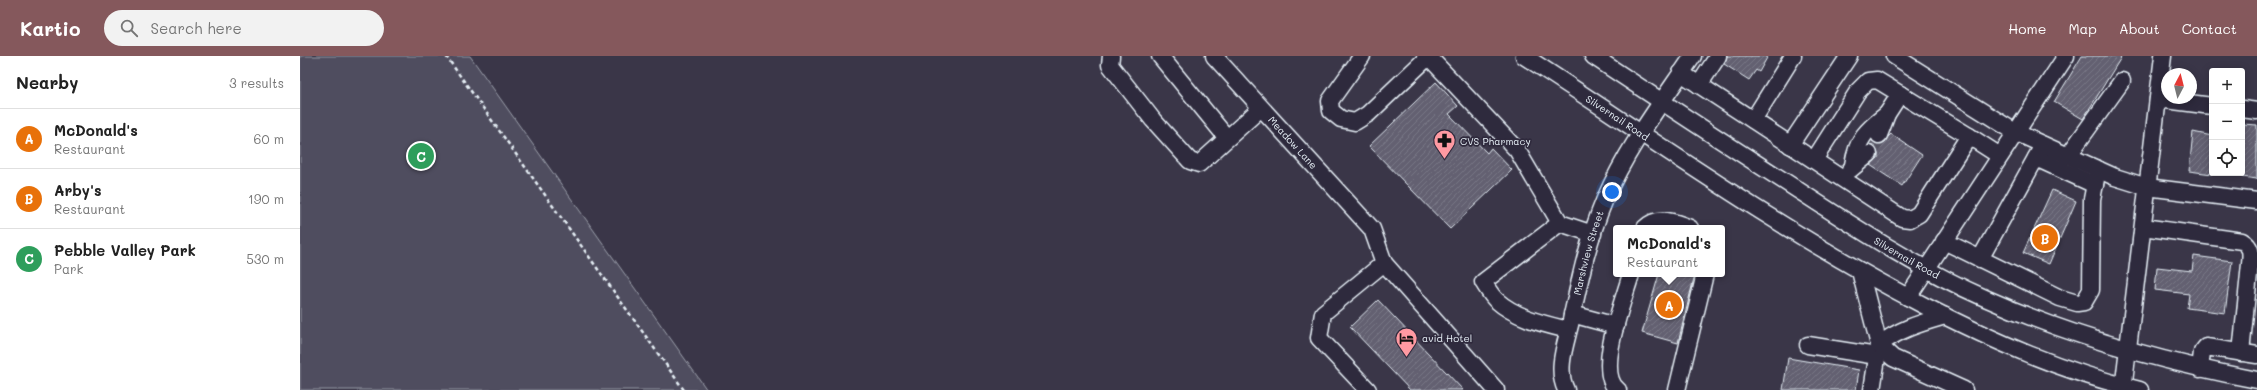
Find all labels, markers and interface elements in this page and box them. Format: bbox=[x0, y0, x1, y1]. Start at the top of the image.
search box bbox=[104, 10, 384, 46]
text: Kartio bbox=[20, 16, 80, 41]
icon: search bbox=[118, 17, 140, 39]
text: Search here bbox=[150, 18, 242, 38]
text: Home bbox=[2008, 19, 2046, 38]
text: Map bbox=[2068, 19, 2097, 38]
text: About bbox=[2119, 19, 2160, 38]
text: Contact bbox=[2182, 19, 2237, 38]
north arrow bbox=[2161, 68, 2197, 104]
map controls bbox=[2209, 68, 2245, 176]
button: + bbox=[2209, 68, 2245, 104]
text: Nearby bbox=[16, 71, 78, 93]
text: 3 results bbox=[229, 74, 284, 91]
street label: Silvernail Road bbox=[1583, 92, 1652, 144]
button: − bbox=[2209, 104, 2245, 140]
street label: Meadow Lane bbox=[1265, 113, 1321, 172]
text: McDonald's bbox=[54, 120, 138, 140]
pharmacy icon: CVS Pharmacy bbox=[1431, 128, 1457, 161]
text: A bbox=[24, 130, 34, 147]
text: 60 m bbox=[254, 130, 284, 147]
place label: CVS Pharmacy bbox=[1460, 134, 1531, 148]
text: Restaurant bbox=[54, 140, 125, 157]
button: locate bbox=[2209, 140, 2245, 176]
pin: C bbox=[408, 141, 434, 171]
text: Arby's bbox=[54, 180, 102, 200]
your location bbox=[1602, 182, 1622, 202]
text: B bbox=[25, 190, 33, 207]
text: 190 m bbox=[248, 190, 284, 207]
text: Restaurant bbox=[54, 200, 125, 217]
street label: Marshview Street bbox=[1570, 209, 1607, 296]
pin: B bbox=[2032, 223, 2058, 253]
popup bbox=[1613, 225, 1725, 277]
text: McDonald's bbox=[1627, 233, 1711, 253]
street label: Silvernail Road bbox=[1871, 233, 1942, 282]
text: Pebble Valley Park bbox=[54, 240, 196, 260]
text: C bbox=[24, 250, 34, 267]
text: 530 m bbox=[246, 250, 284, 267]
text: Restaurant bbox=[1627, 253, 1698, 270]
text: Park bbox=[54, 260, 83, 277]
pin: A bbox=[1656, 290, 1682, 320]
hotel icon: avid Hotel bbox=[1393, 325, 1419, 358]
place label: avid Hotel bbox=[1422, 331, 1472, 345]

